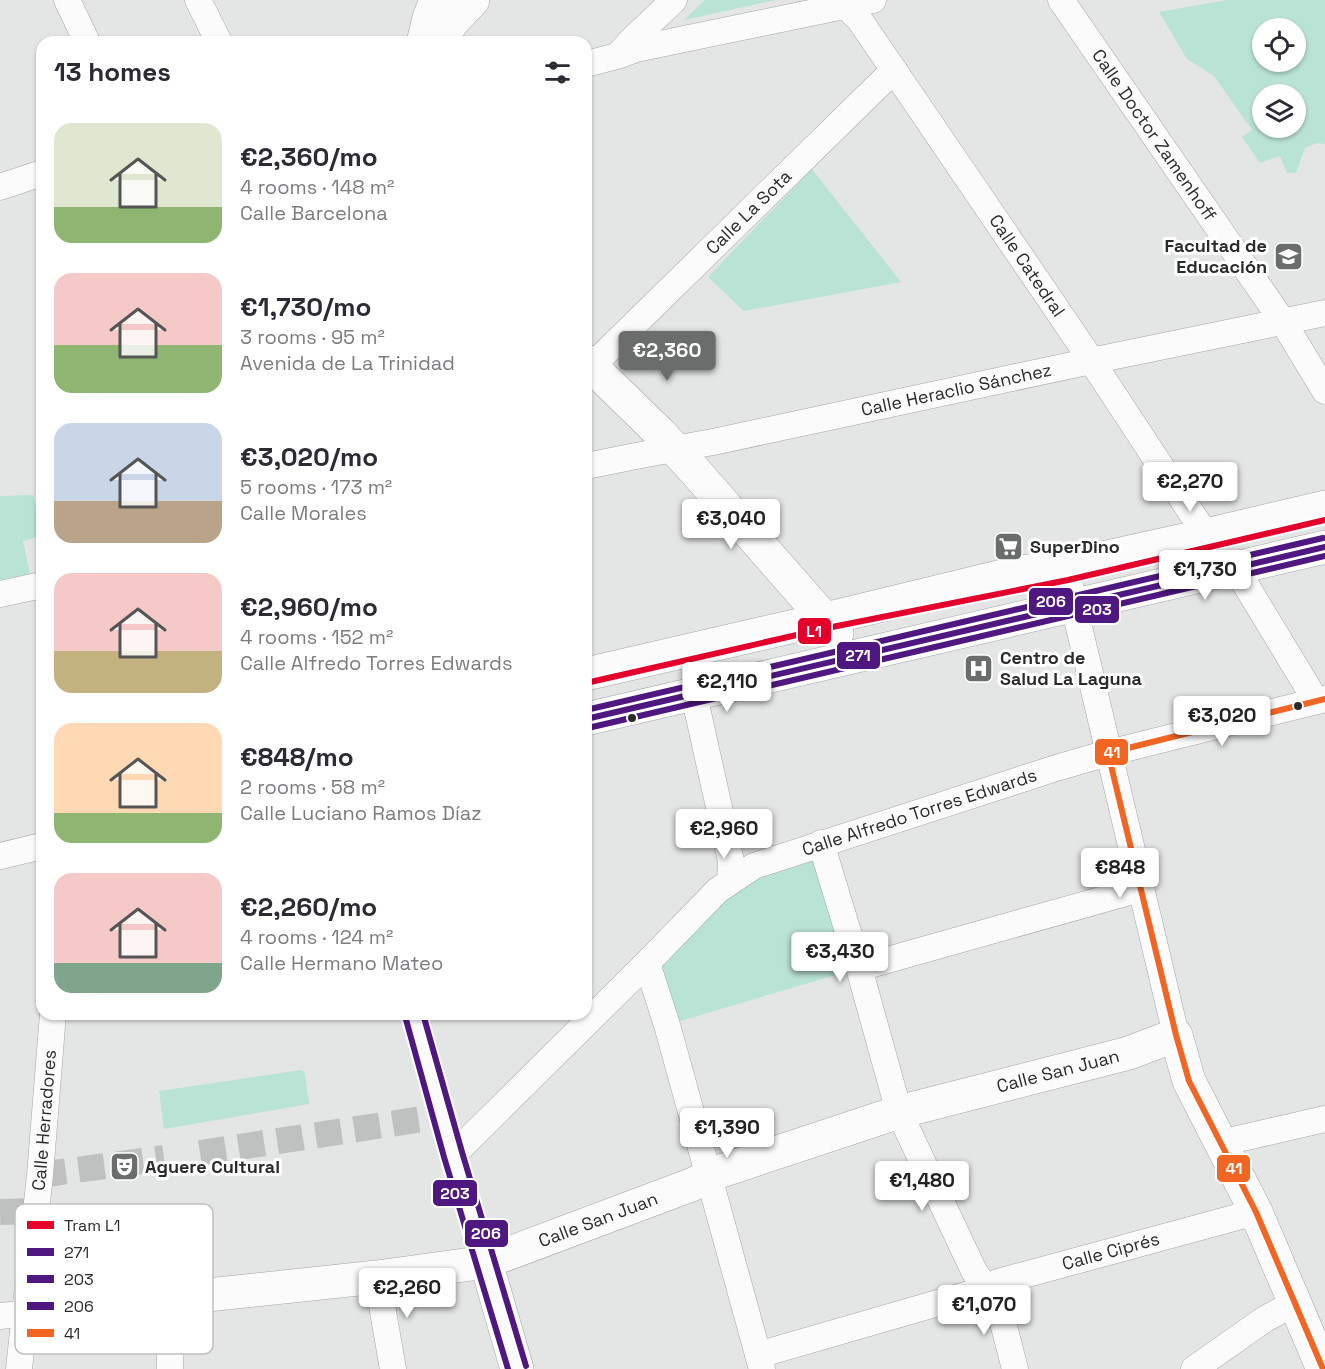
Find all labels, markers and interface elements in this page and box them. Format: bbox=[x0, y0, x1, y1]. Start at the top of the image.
map controls bbox=[1252, 18, 1306, 138]
button: locate bbox=[1252, 18, 1306, 72]
street label: Calle Doctor Zamenhoff bbox=[1087, 44, 1222, 225]
text: 13 homes bbox=[54, 55, 171, 89]
icon: filters bbox=[541, 56, 574, 89]
button: layers bbox=[1252, 84, 1306, 138]
text: €2,360/mo bbox=[240, 140, 378, 174]
icon: home bbox=[102, 147, 174, 219]
street label: Calle La Sota bbox=[701, 165, 796, 259]
text: 4 rooms · 148 m² bbox=[240, 174, 394, 200]
text: Calle Barcelona bbox=[240, 200, 388, 226]
street label: Calle Catedral bbox=[984, 210, 1070, 321]
place label: Facultad de Educación bbox=[1165, 234, 1267, 278]
school or university icon: Facultad de Educación bbox=[1272, 240, 1304, 272]
text: €1,730/mo bbox=[240, 290, 371, 324]
icon: home bbox=[102, 297, 174, 369]
text: 3 rooms · 95 m² bbox=[240, 324, 385, 350]
pin: €2,360 bbox=[618, 331, 716, 382]
text: €2,360 bbox=[633, 337, 701, 363]
text: Avenida de La Trinidad bbox=[240, 350, 455, 376]
street label: Calle Heraclio Sánchez bbox=[859, 358, 1054, 421]
text: €3,020/mo bbox=[240, 440, 378, 474]
icon: home bbox=[102, 447, 174, 519]
pin: €2,270 bbox=[1141, 462, 1239, 513]
text: €2,270 bbox=[1157, 468, 1223, 494]
text: 5 rooms · 173 m² bbox=[240, 474, 392, 500]
pin: €3,040 bbox=[682, 499, 780, 550]
text: Calle Morales bbox=[240, 500, 367, 526]
text: €3,040 bbox=[696, 505, 766, 531]
supermarket icon: SuperDino bbox=[993, 531, 1025, 563]
place label: SuperDino bbox=[1030, 535, 1120, 558]
pin: €1,730 bbox=[1156, 550, 1254, 601]
text: €1,730 bbox=[1173, 556, 1237, 582]
line badge: 206 bbox=[1028, 587, 1074, 616]
text: €2,960/mo bbox=[240, 590, 378, 624]
text: 206 bbox=[1036, 591, 1066, 612]
line badge: 203 bbox=[1074, 595, 1120, 624]
icon: home bbox=[102, 597, 174, 669]
text: 203 bbox=[1082, 599, 1112, 620]
line badge: L1 bbox=[797, 617, 832, 645]
text: L1 bbox=[806, 621, 822, 642]
text: 4 rooms · 152 m² bbox=[240, 624, 393, 650]
line badge: 271 bbox=[836, 641, 881, 670]
text: 271 bbox=[845, 645, 871, 666]
place label: Centro de Salud La Laguna bbox=[1000, 646, 1143, 690]
text: Calle Alfredo Torres Edwards bbox=[240, 650, 513, 676]
hospital icon: Centro de Salud La Laguna bbox=[963, 652, 995, 684]
pin: €2,110 bbox=[678, 662, 776, 713]
text: €2,110 bbox=[696, 668, 758, 694]
pin: €3,020 bbox=[1173, 696, 1271, 747]
unlabelled marker bbox=[1292, 700, 1304, 712]
text: €3,020 bbox=[1187, 702, 1257, 728]
unlabelled marker bbox=[626, 712, 638, 724]
line badge: 41 bbox=[1094, 738, 1129, 766]
text: €848/mo bbox=[240, 740, 354, 774]
text: 41 bbox=[1104, 742, 1120, 763]
icon: home bbox=[102, 747, 174, 819]
street label: Calle Alfredo Torres Edwards bbox=[799, 763, 1040, 861]
text: 2 rooms · 58 m² bbox=[240, 774, 385, 800]
text: Calle Luciano Ramos Díaz bbox=[240, 800, 482, 826]
pin: €2,960 bbox=[675, 809, 773, 860]
text: €2,960 bbox=[690, 815, 758, 841]
pin: €848 bbox=[1084, 848, 1156, 899]
text: €848 bbox=[1095, 854, 1145, 880]
text: €2,260/mo bbox=[240, 890, 377, 924]
icon: home bbox=[102, 897, 174, 969]
text: 4 rooms · 124 m² bbox=[240, 924, 393, 950]
pin: €3,430 bbox=[791, 932, 889, 983]
text: €3,430 bbox=[805, 938, 875, 964]
text: Calle Hermano Mateo bbox=[240, 950, 443, 976]
street label: Calle San Juan bbox=[994, 1044, 1122, 1097]
street label: Calle Herradores bbox=[26, 1049, 61, 1192]
pin: €1,390 bbox=[678, 1108, 776, 1159]
text: €1,390 bbox=[694, 1114, 760, 1140]
theatre icon: Aguere Cultural bbox=[108, 1151, 140, 1183]
line badge: 41 bbox=[1216, 1154, 1251, 1183]
place label: Aguere Cultural bbox=[145, 1155, 280, 1178]
text: 41 bbox=[1226, 1158, 1242, 1179]
pin: €1,480 bbox=[873, 1161, 971, 1212]
text: €1,480 bbox=[889, 1167, 955, 1193]
line badge: 203 bbox=[432, 1179, 478, 1207]
text: 203 bbox=[440, 1183, 470, 1204]
street label: Calle San Juan bbox=[535, 1187, 661, 1252]
legend bbox=[15, 1204, 213, 1354]
text: Tram L1 bbox=[64, 1215, 120, 1236]
line badge: 206 bbox=[464, 1219, 509, 1248]
text: 206 bbox=[471, 1223, 501, 1244]
street label: Calle Ciprés bbox=[1059, 1227, 1162, 1275]
text: 271 bbox=[64, 1242, 89, 1263]
pin: €2,260 bbox=[358, 1268, 456, 1319]
text: 203 bbox=[64, 1269, 94, 1290]
text: €2,260 bbox=[373, 1274, 441, 1300]
pin: €1,070 bbox=[935, 1285, 1033, 1336]
text: €1,070 bbox=[952, 1291, 1016, 1317]
text: 206 bbox=[64, 1296, 94, 1317]
text: 41 bbox=[64, 1323, 80, 1344]

